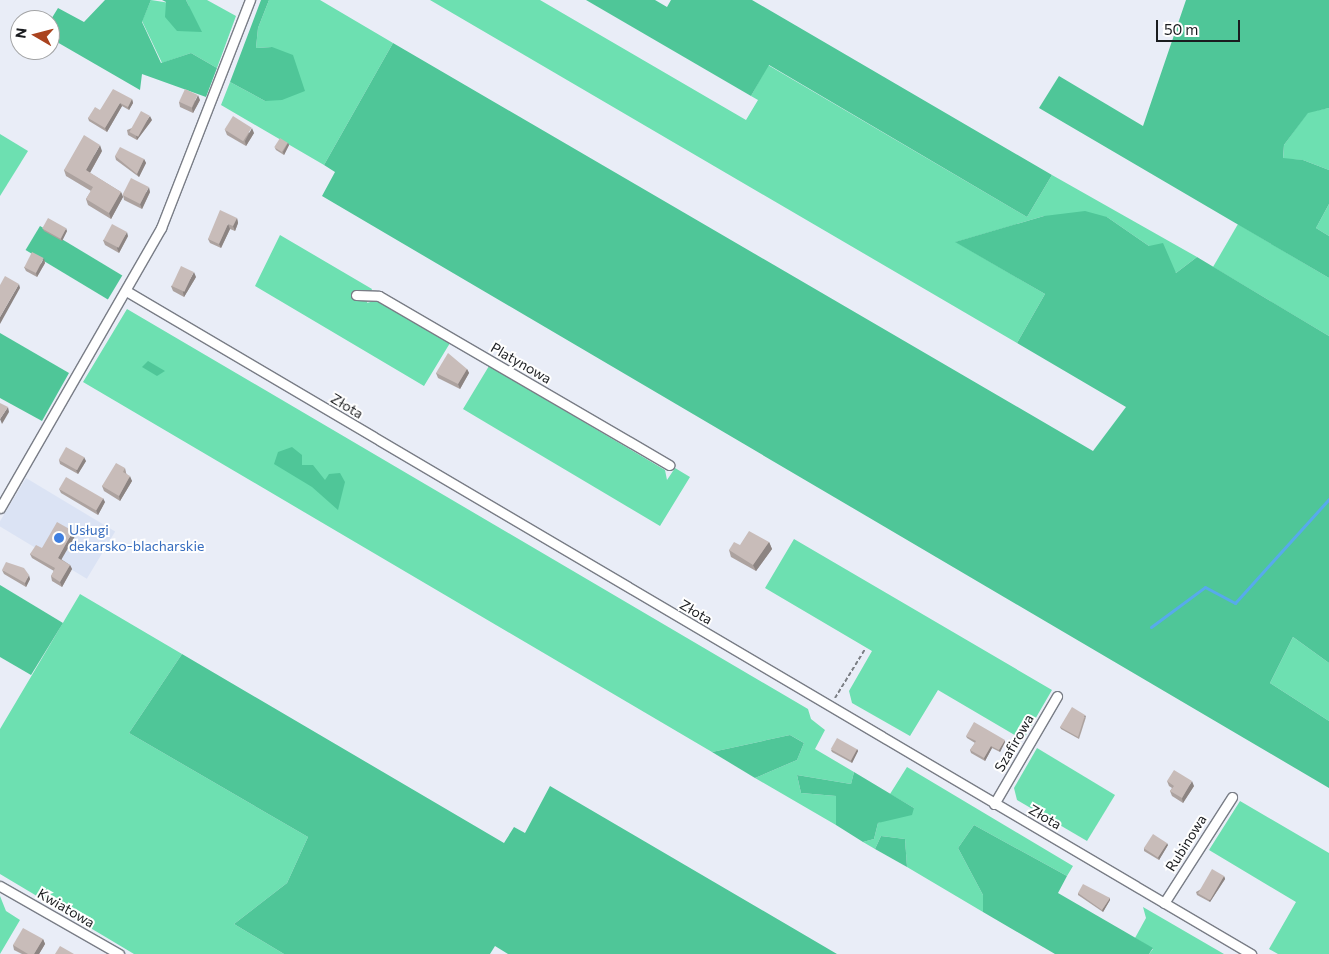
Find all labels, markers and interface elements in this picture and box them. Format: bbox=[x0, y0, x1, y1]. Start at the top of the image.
north arrow bbox=[10, 10, 60, 60]
scale bar bbox=[1159, 10, 1243, 42]
text: 50 m bbox=[1164, 20, 1198, 38]
text: N bbox=[11, 27, 30, 39]
street label: Platynowa bbox=[488, 339, 554, 387]
street label: Złota bbox=[328, 390, 366, 422]
place label: Usługi dekarsko-blacharskie bbox=[69, 522, 204, 554]
marker: Usługi dekarsko-blacharskie bbox=[53, 532, 65, 544]
street label: Złota bbox=[677, 596, 715, 628]
street label: Szafirowa bbox=[991, 711, 1037, 775]
street label: Złota bbox=[1026, 801, 1064, 833]
street label: Rubinowa bbox=[1162, 812, 1210, 874]
street label: Kwiatowa bbox=[34, 885, 98, 931]

